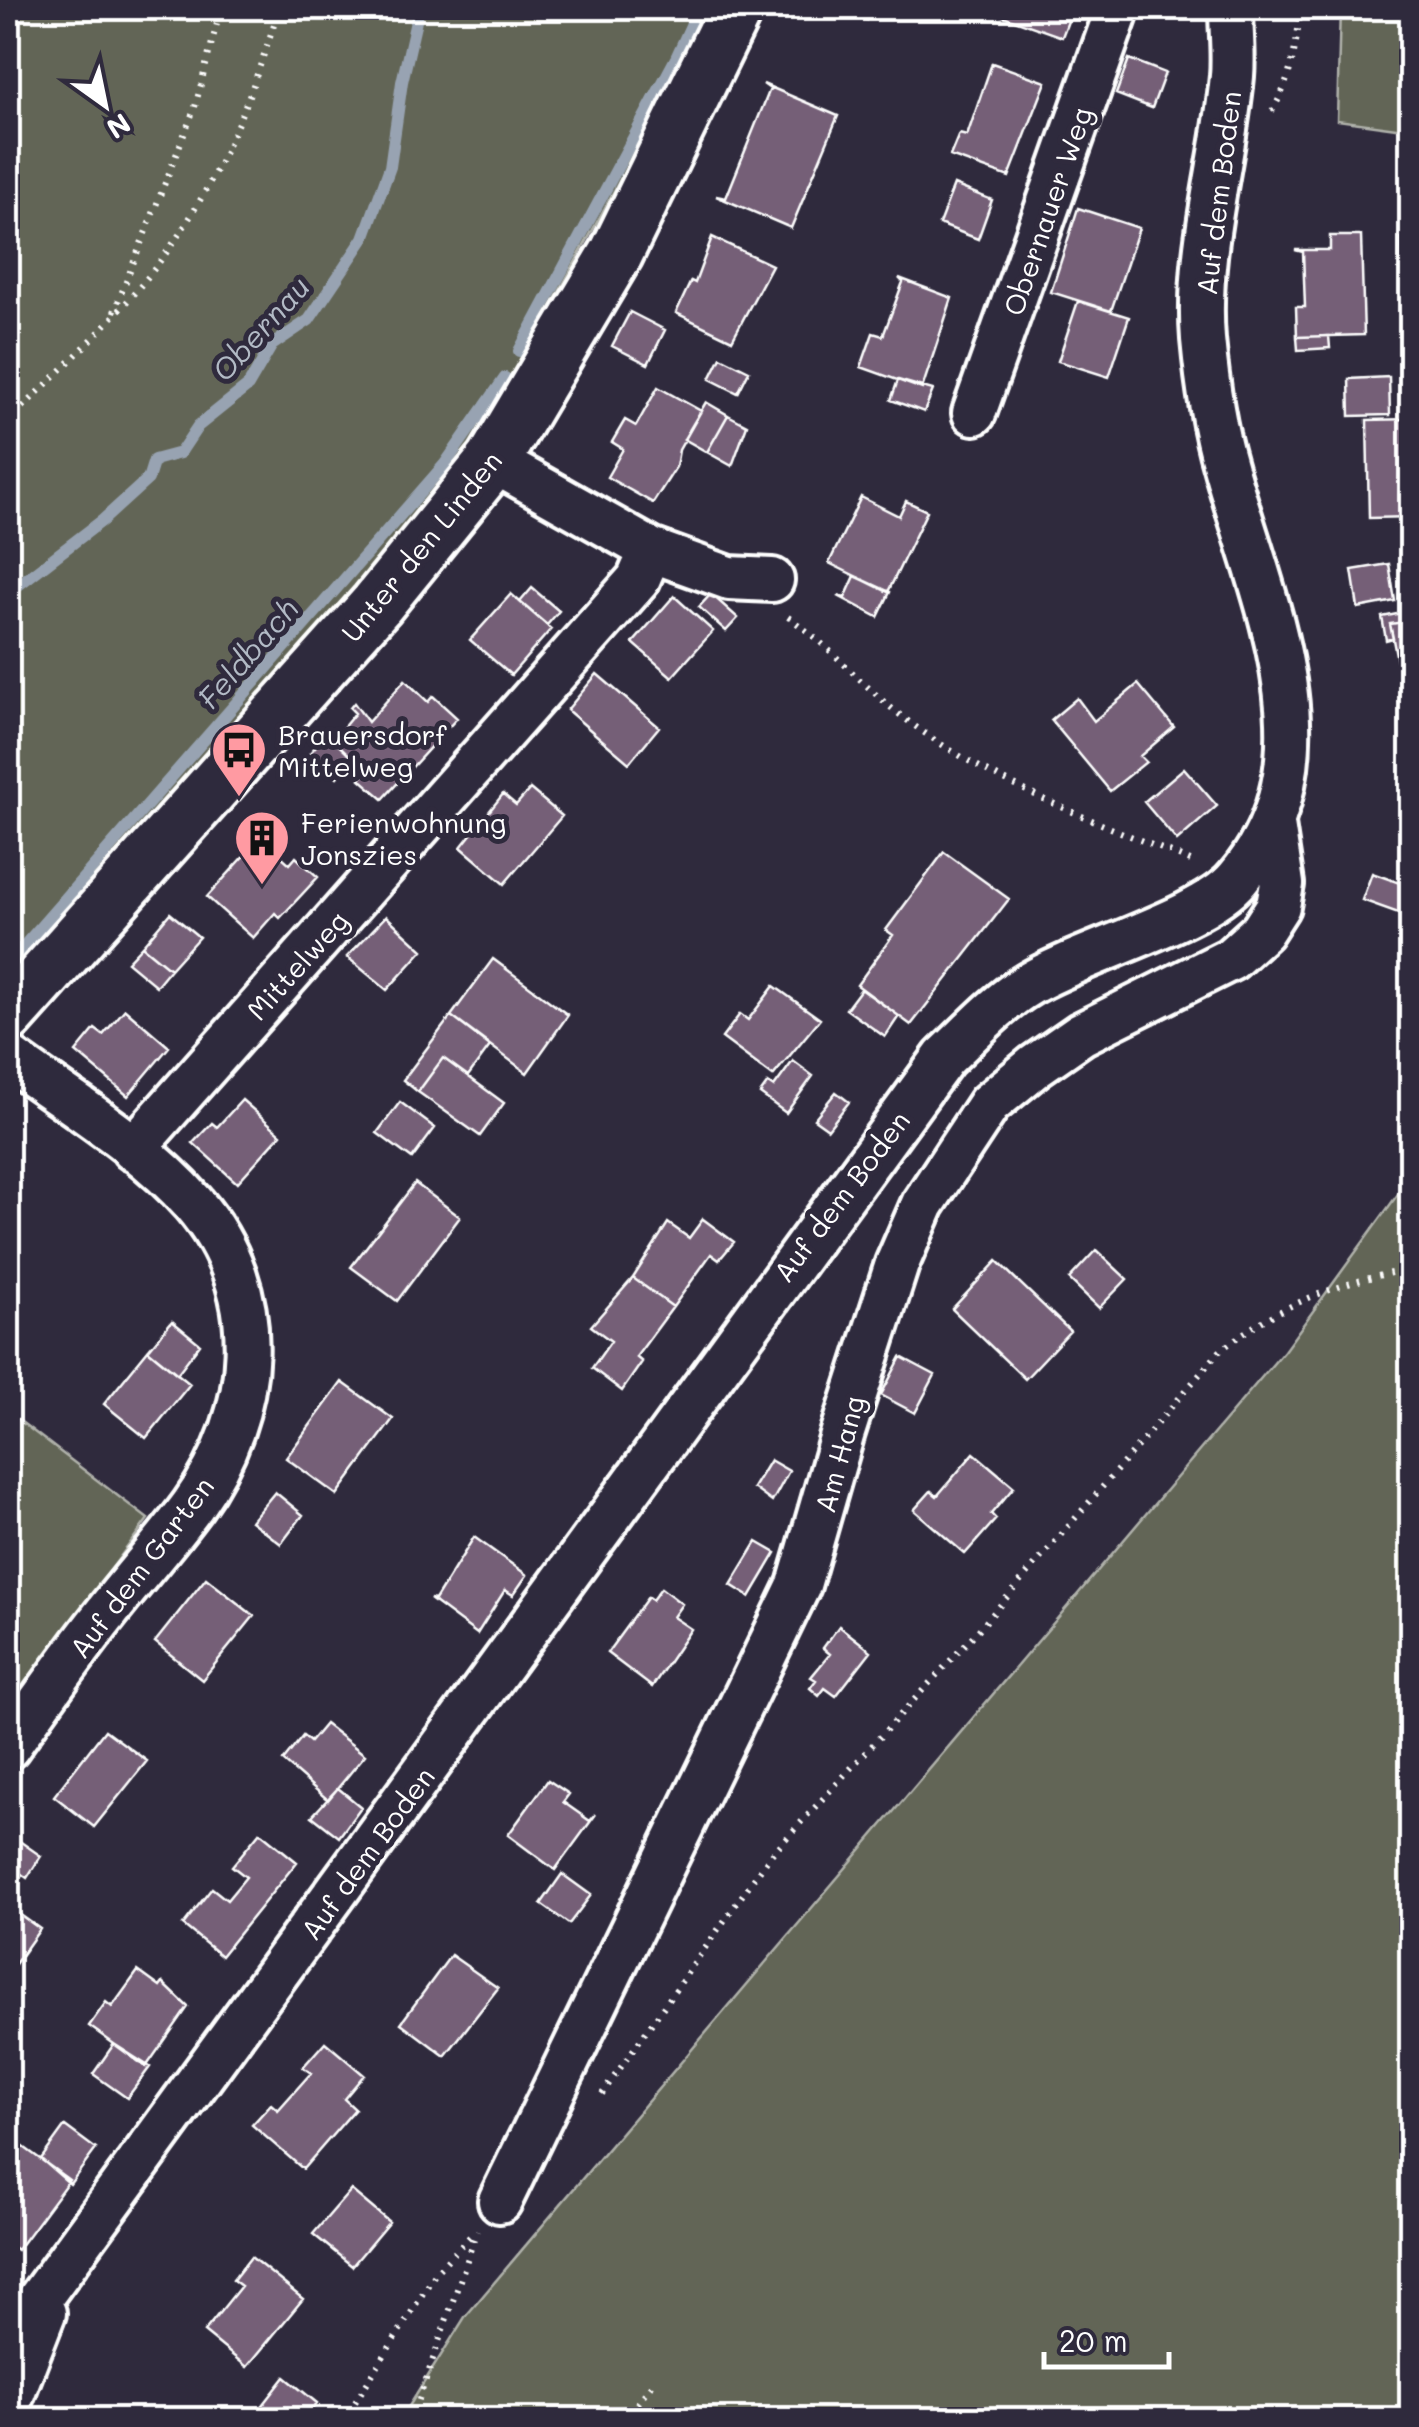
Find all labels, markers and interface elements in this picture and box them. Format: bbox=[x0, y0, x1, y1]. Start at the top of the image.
north arrow bbox=[55, 55, 155, 155]
street label: Auf dem Boden bbox=[1188, 89, 1248, 297]
street label: Obernauer Weg bbox=[994, 102, 1100, 320]
text: N bbox=[100, 106, 138, 148]
water label: Obernau bbox=[202, 267, 318, 389]
street label: Unter den Linden bbox=[333, 443, 509, 649]
water label: Feldbach bbox=[188, 589, 306, 717]
place label: Brauersdorf Mittelweg bbox=[278, 716, 448, 784]
bus stop icon: Brauersdorf Mittelweg bbox=[209, 720, 269, 799]
place label: Ferienwohnung Jonszies bbox=[301, 804, 506, 872]
building icon: Ferienwohnung Jonszies bbox=[232, 808, 292, 887]
street label: Mittelweg bbox=[238, 903, 356, 1027]
street label: Auf dem Boden bbox=[765, 1103, 917, 1289]
street label: Am Hang bbox=[806, 1391, 872, 1517]
street label: Auf dem Garten bbox=[61, 1469, 221, 1665]
street label: Auf dem Boden bbox=[292, 1759, 442, 1947]
scale bar bbox=[1044, 2307, 1169, 2369]
text: 20 m bbox=[1059, 2320, 1128, 2360]

